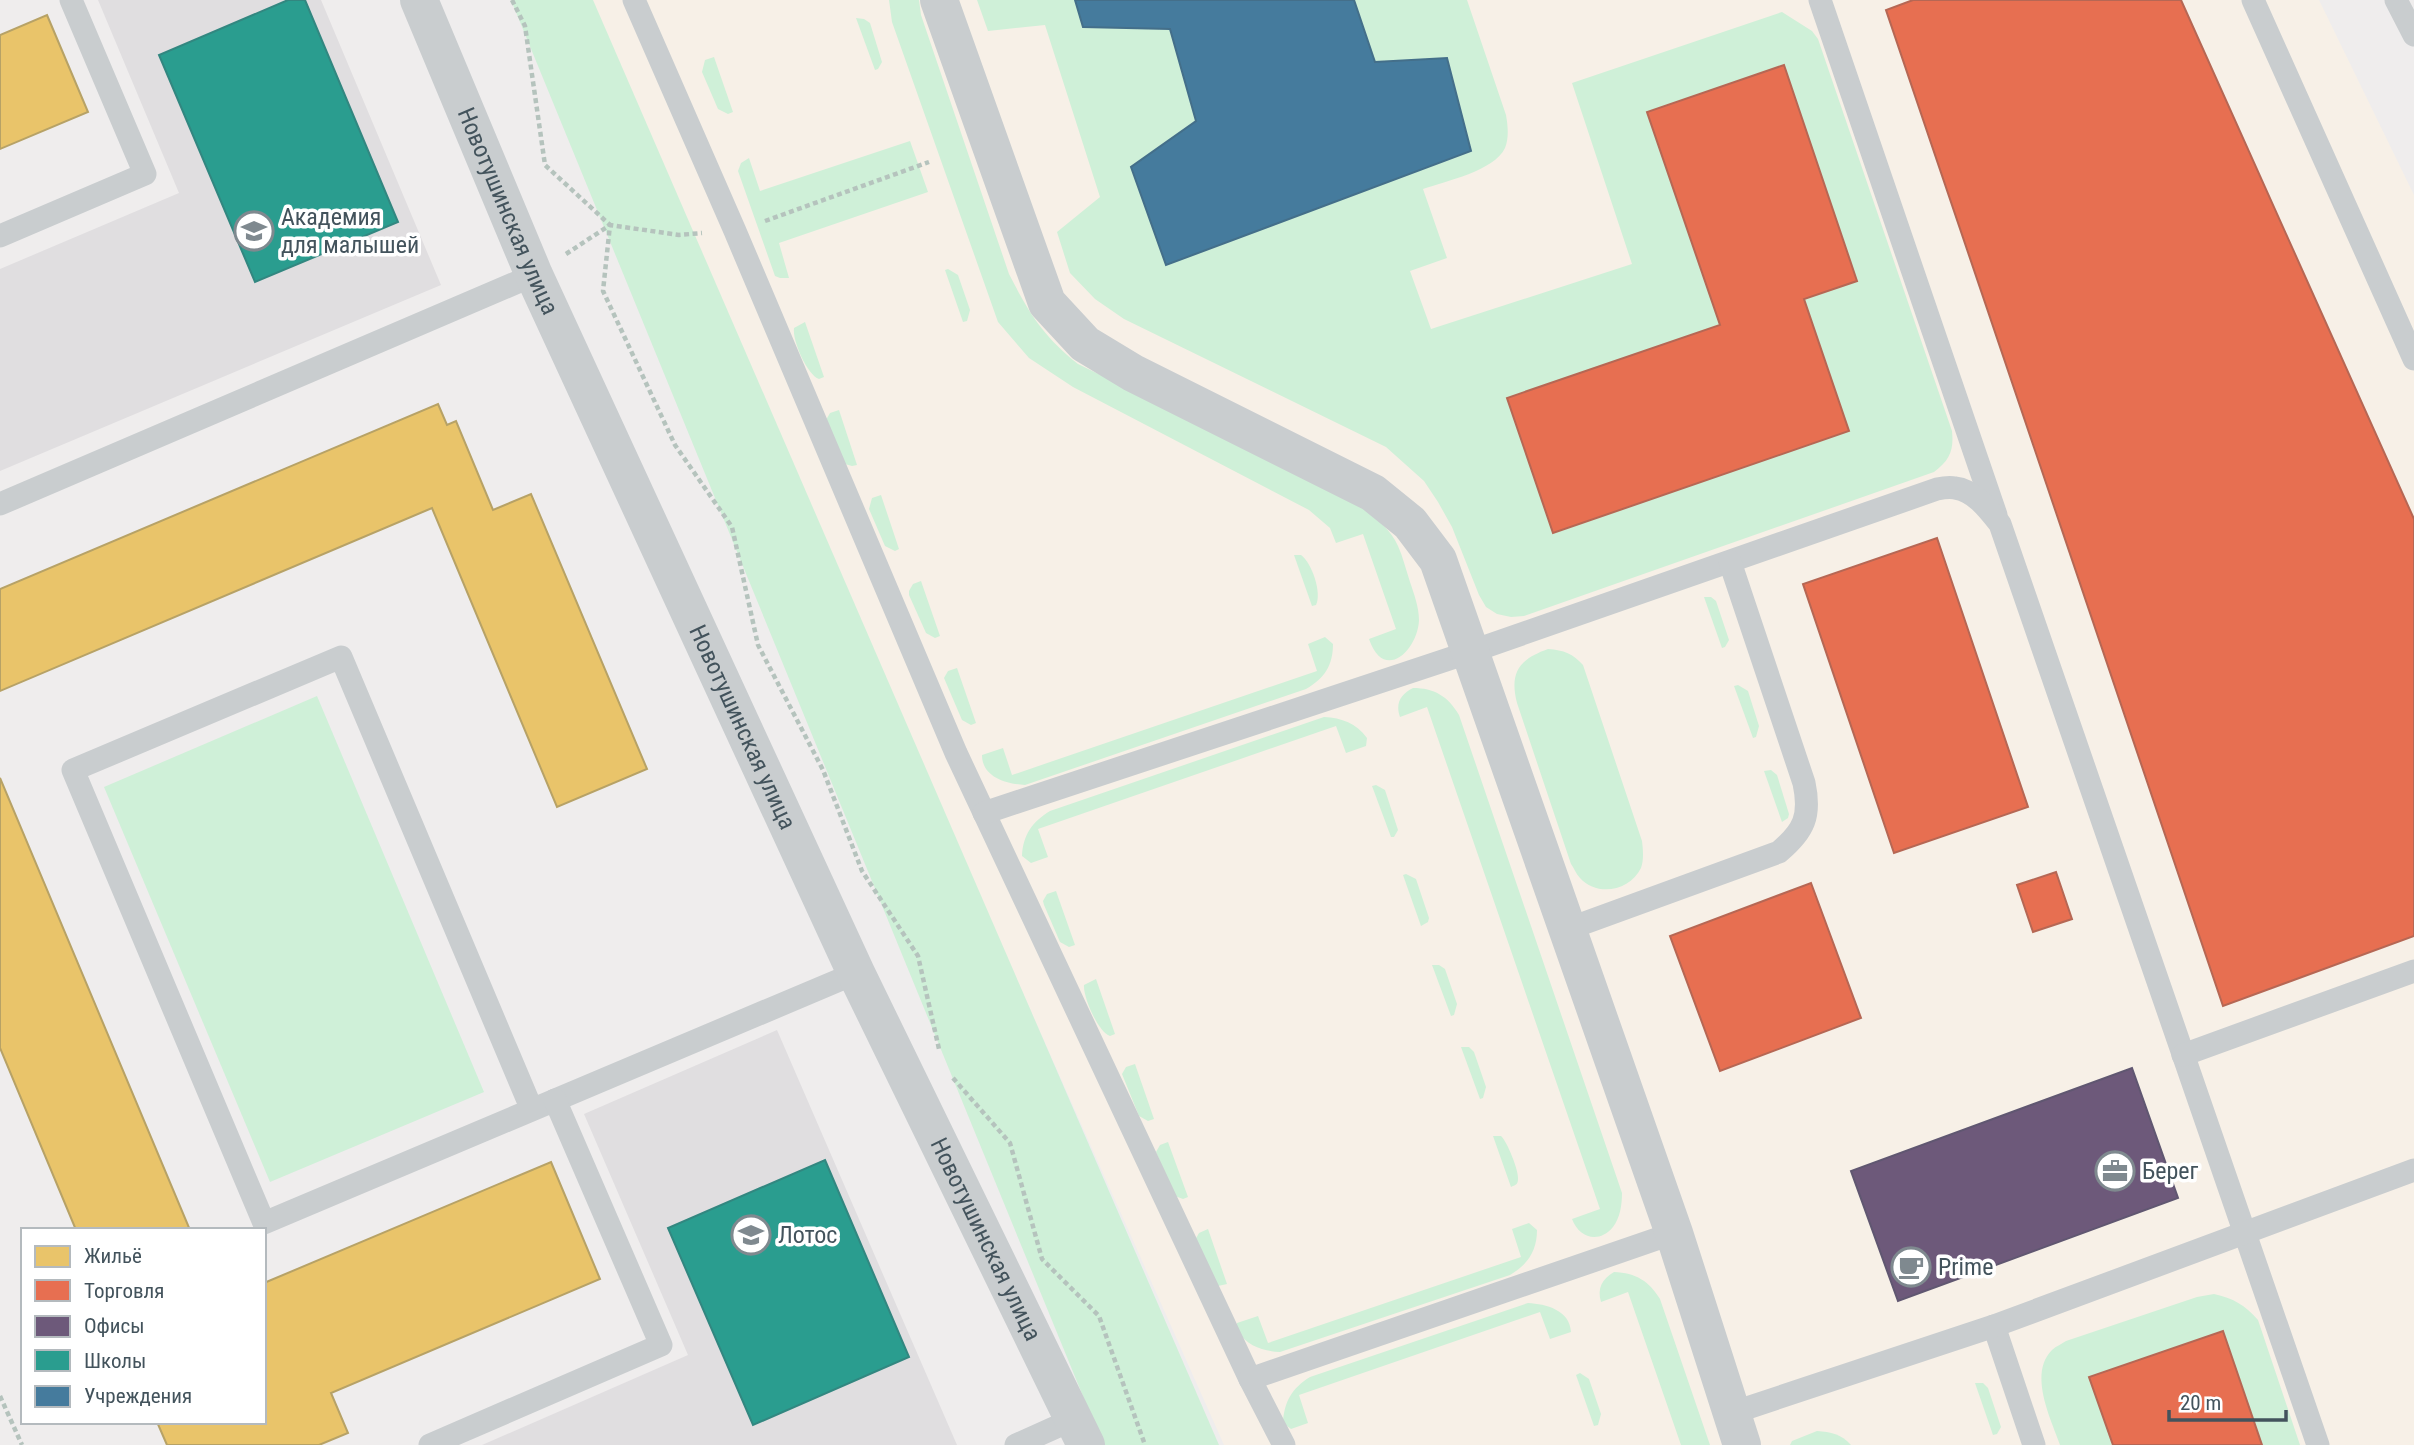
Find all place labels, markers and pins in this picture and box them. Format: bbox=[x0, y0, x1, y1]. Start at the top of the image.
place label: Академия для малышей bbox=[281, 203, 419, 259]
school or university icon: Академия для малышей bbox=[233, 210, 275, 252]
office icon: Берег bbox=[2094, 1150, 2136, 1192]
place label: Берег bbox=[2142, 1157, 2199, 1185]
school or university icon: Лотос bbox=[730, 1214, 772, 1256]
place label: Лотос bbox=[778, 1221, 837, 1249]
cafe icon: Prime bbox=[1890, 1246, 1932, 1288]
place label: Prime bbox=[1938, 1253, 1993, 1281]

